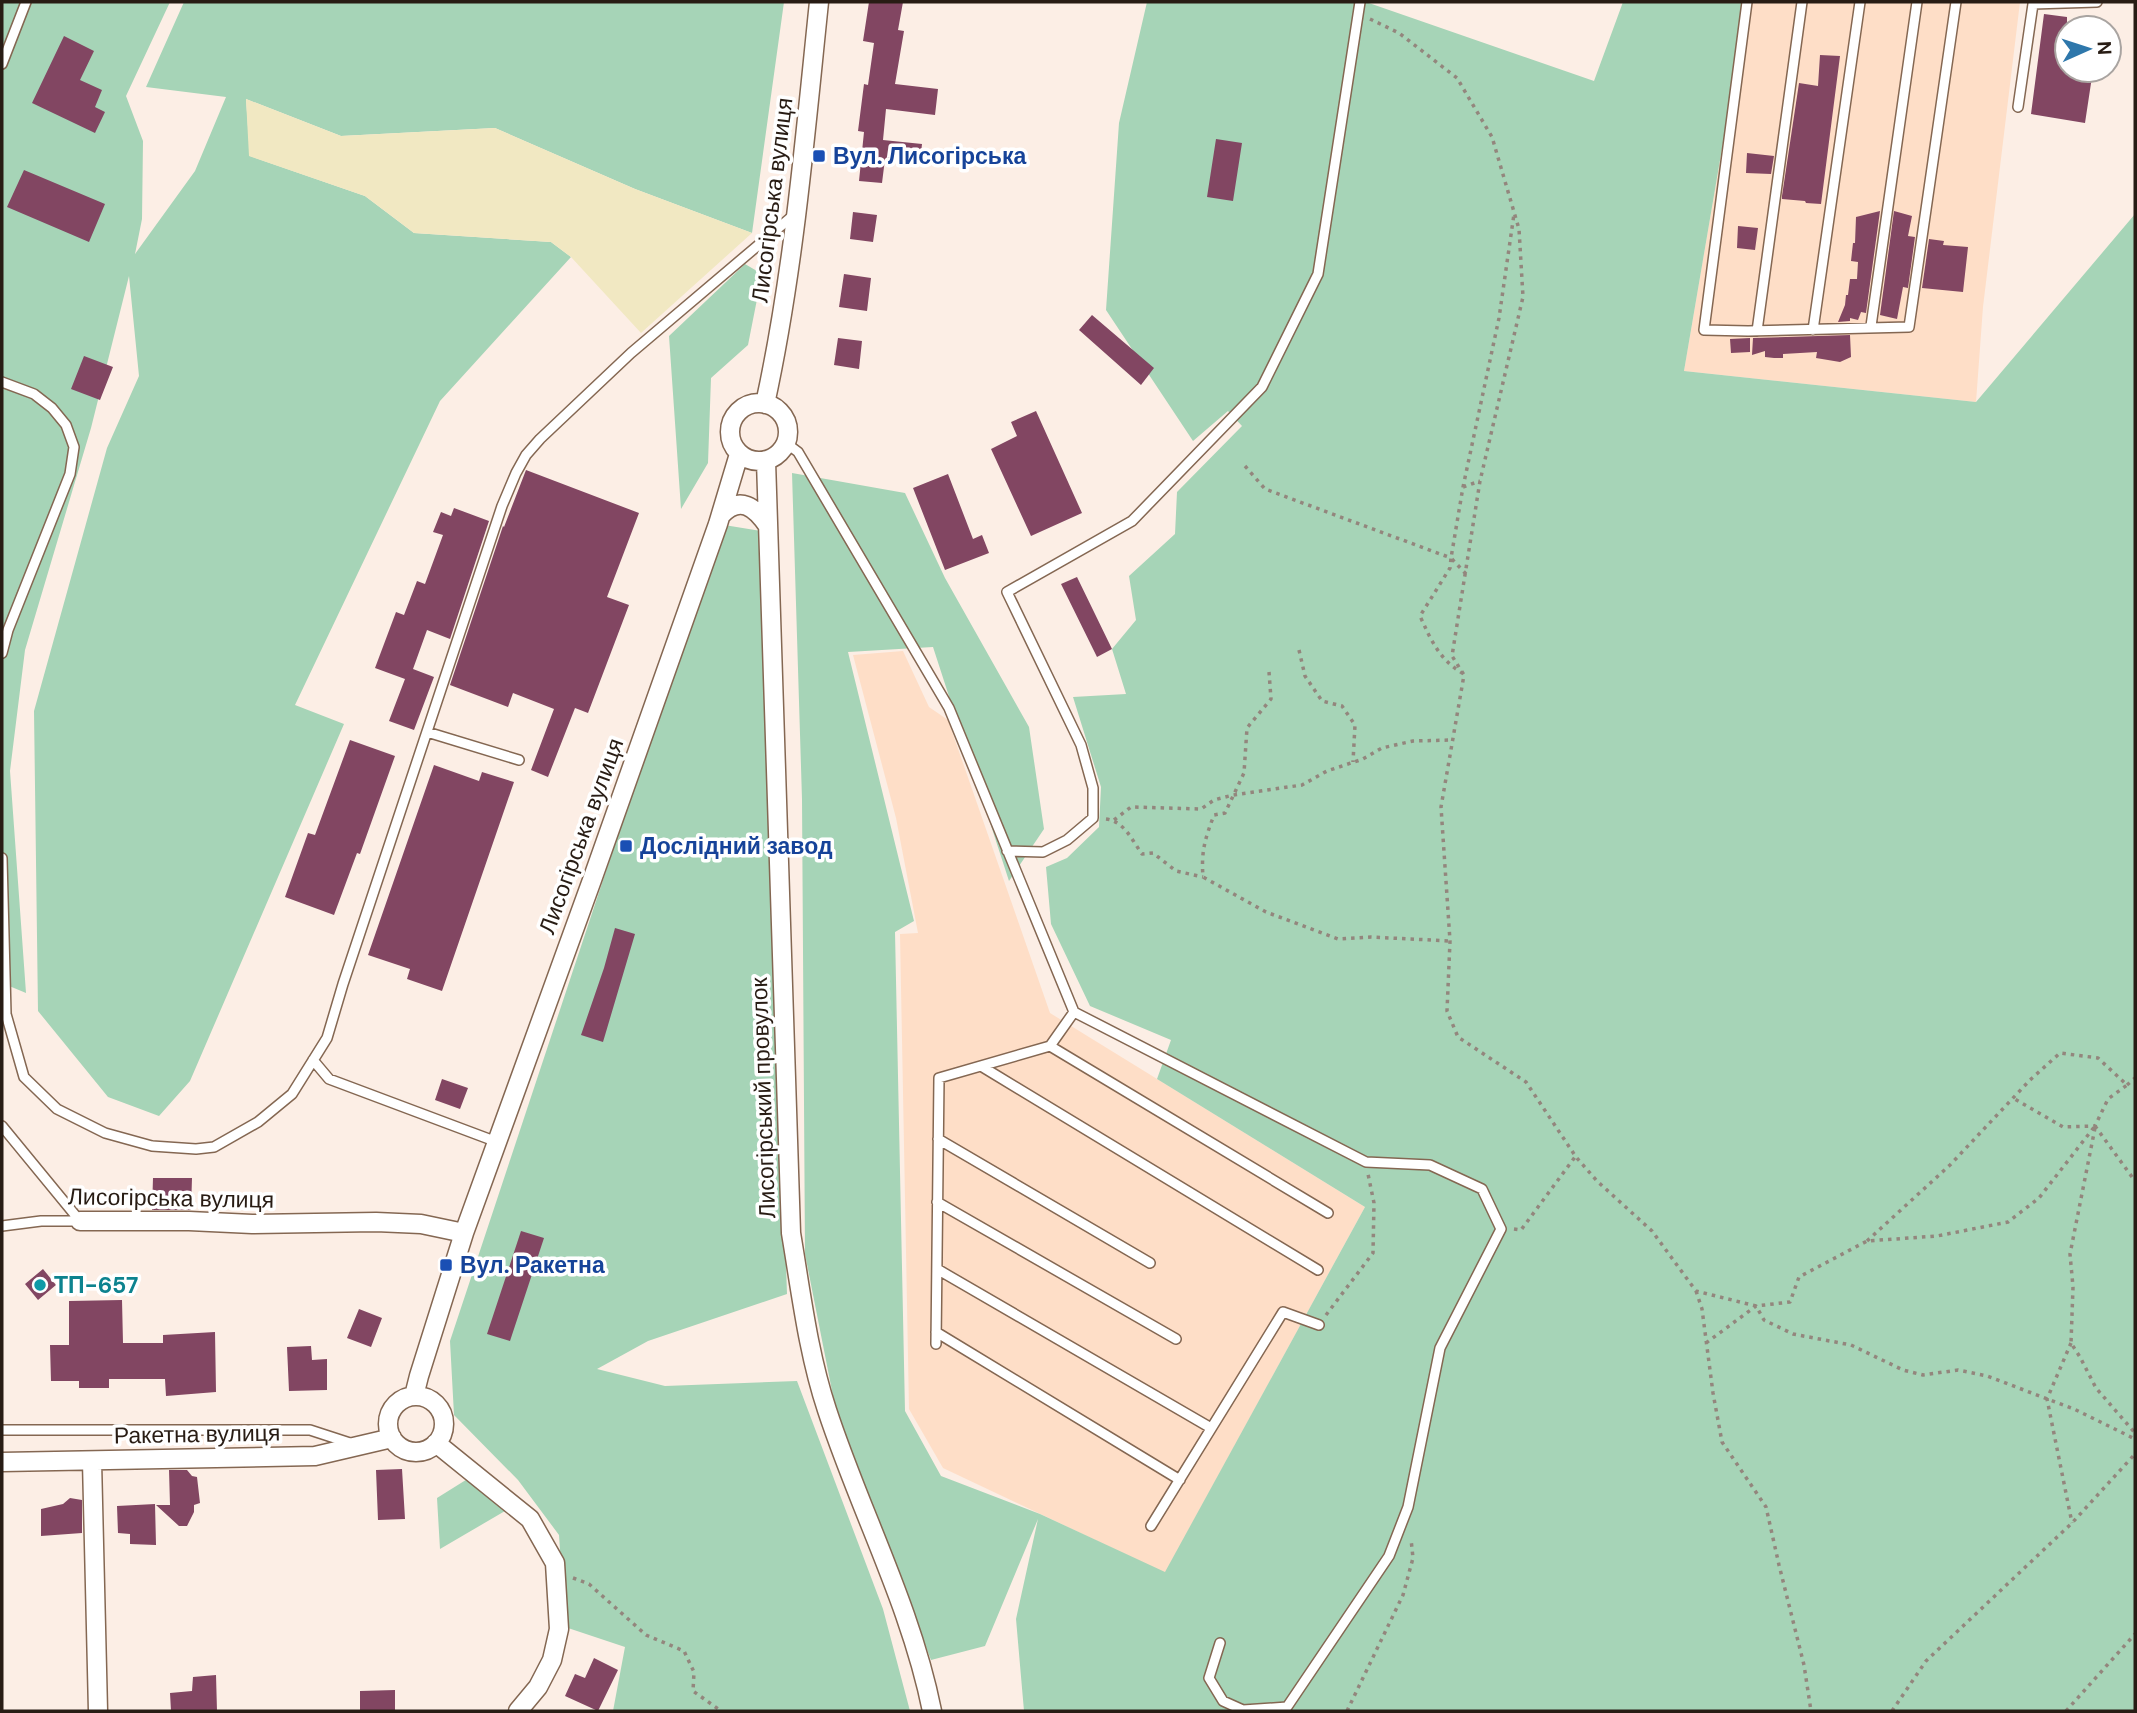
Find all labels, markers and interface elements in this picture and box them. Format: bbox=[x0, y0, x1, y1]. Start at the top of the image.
north arrow bbox=[2053, 14, 2123, 84]
text: N bbox=[2092, 41, 2117, 56]
street label: Лисогірська вулиця bbox=[745, 96, 799, 304]
place label: Вул. Лисогірська bbox=[833, 141, 1026, 171]
marker: Вул. Лисогірська bbox=[811, 148, 827, 164]
street label: Лисогірська вулиця bbox=[532, 734, 630, 938]
place label: Дослідний завод bbox=[640, 831, 833, 861]
marker: Дослідний завод bbox=[618, 838, 634, 854]
street label: Лисогірський провулок bbox=[744, 976, 782, 1219]
street label: Лисогірська вулиця bbox=[68, 1181, 274, 1215]
place label: Вул. Ракетна bbox=[460, 1250, 605, 1280]
marker: Вул. Ракетна bbox=[438, 1257, 454, 1273]
place label: ТП-657 bbox=[54, 1270, 138, 1300]
marker: ТП-657 bbox=[32, 1277, 48, 1293]
street label: Ракетна вулиця bbox=[114, 1418, 280, 1450]

